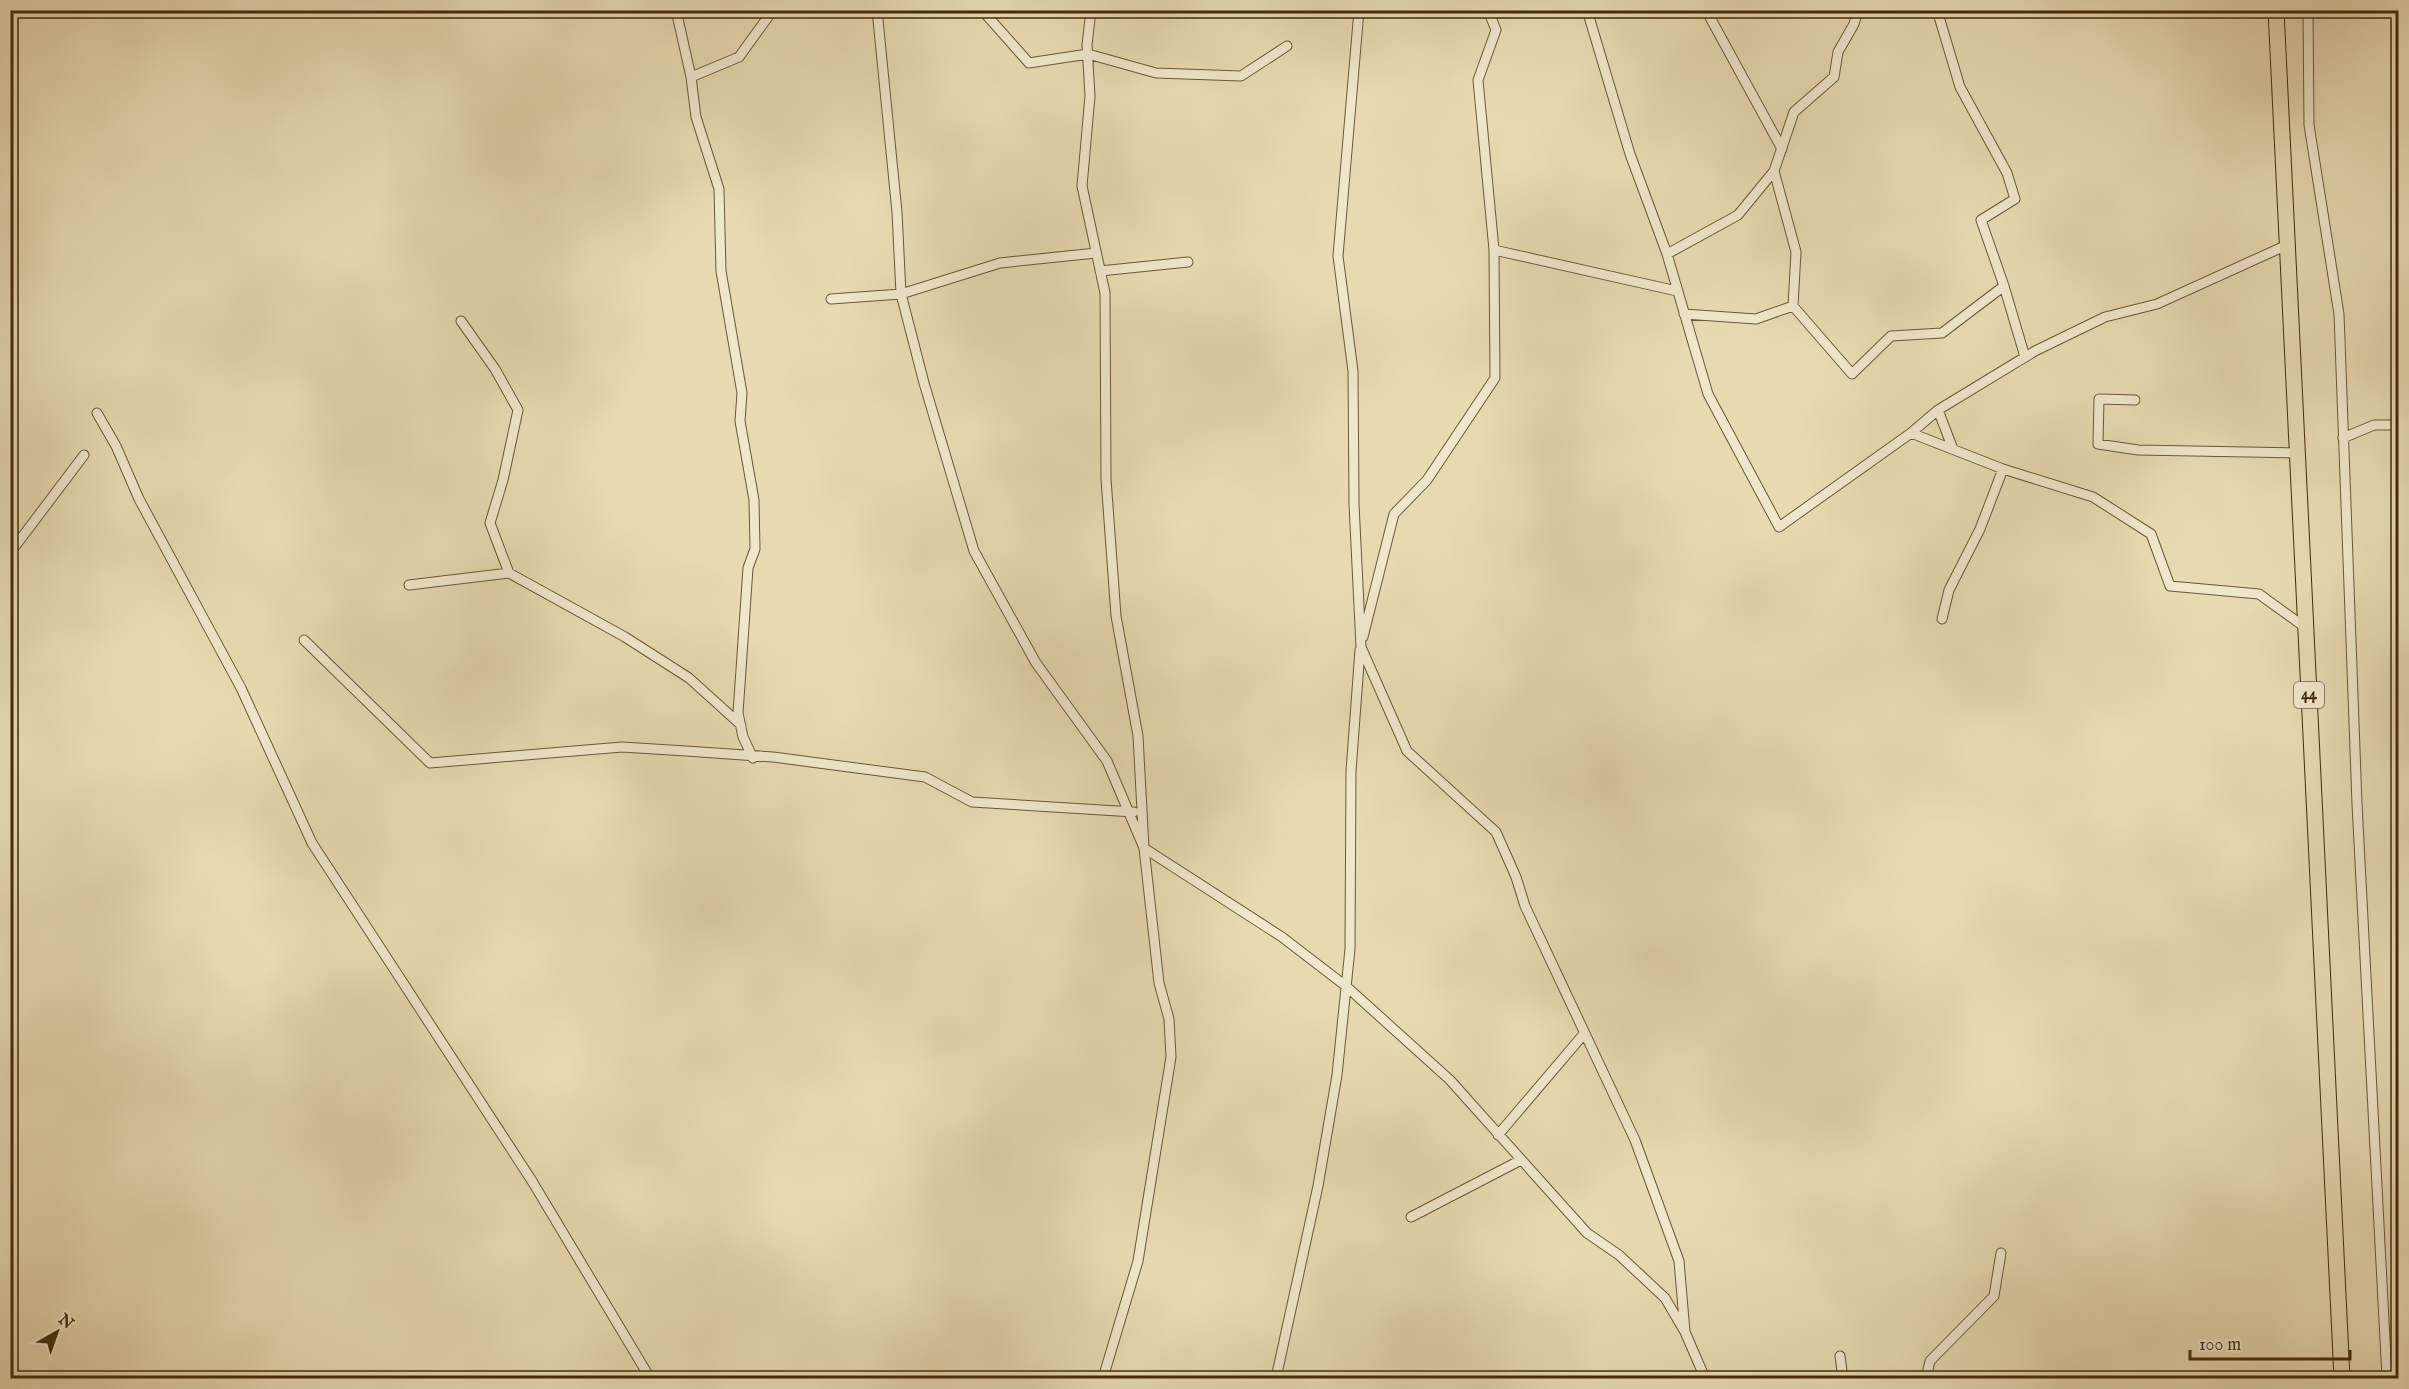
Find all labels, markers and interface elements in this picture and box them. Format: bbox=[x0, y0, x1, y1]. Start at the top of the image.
road number: 44 bbox=[2294, 682, 2324, 708]
north arrow bbox=[27, 1302, 87, 1362]
text: N bbox=[53, 1309, 77, 1334]
scale bar bbox=[2190, 1323, 2350, 1361]
text: 100 m bbox=[2199, 1334, 2241, 1357]

